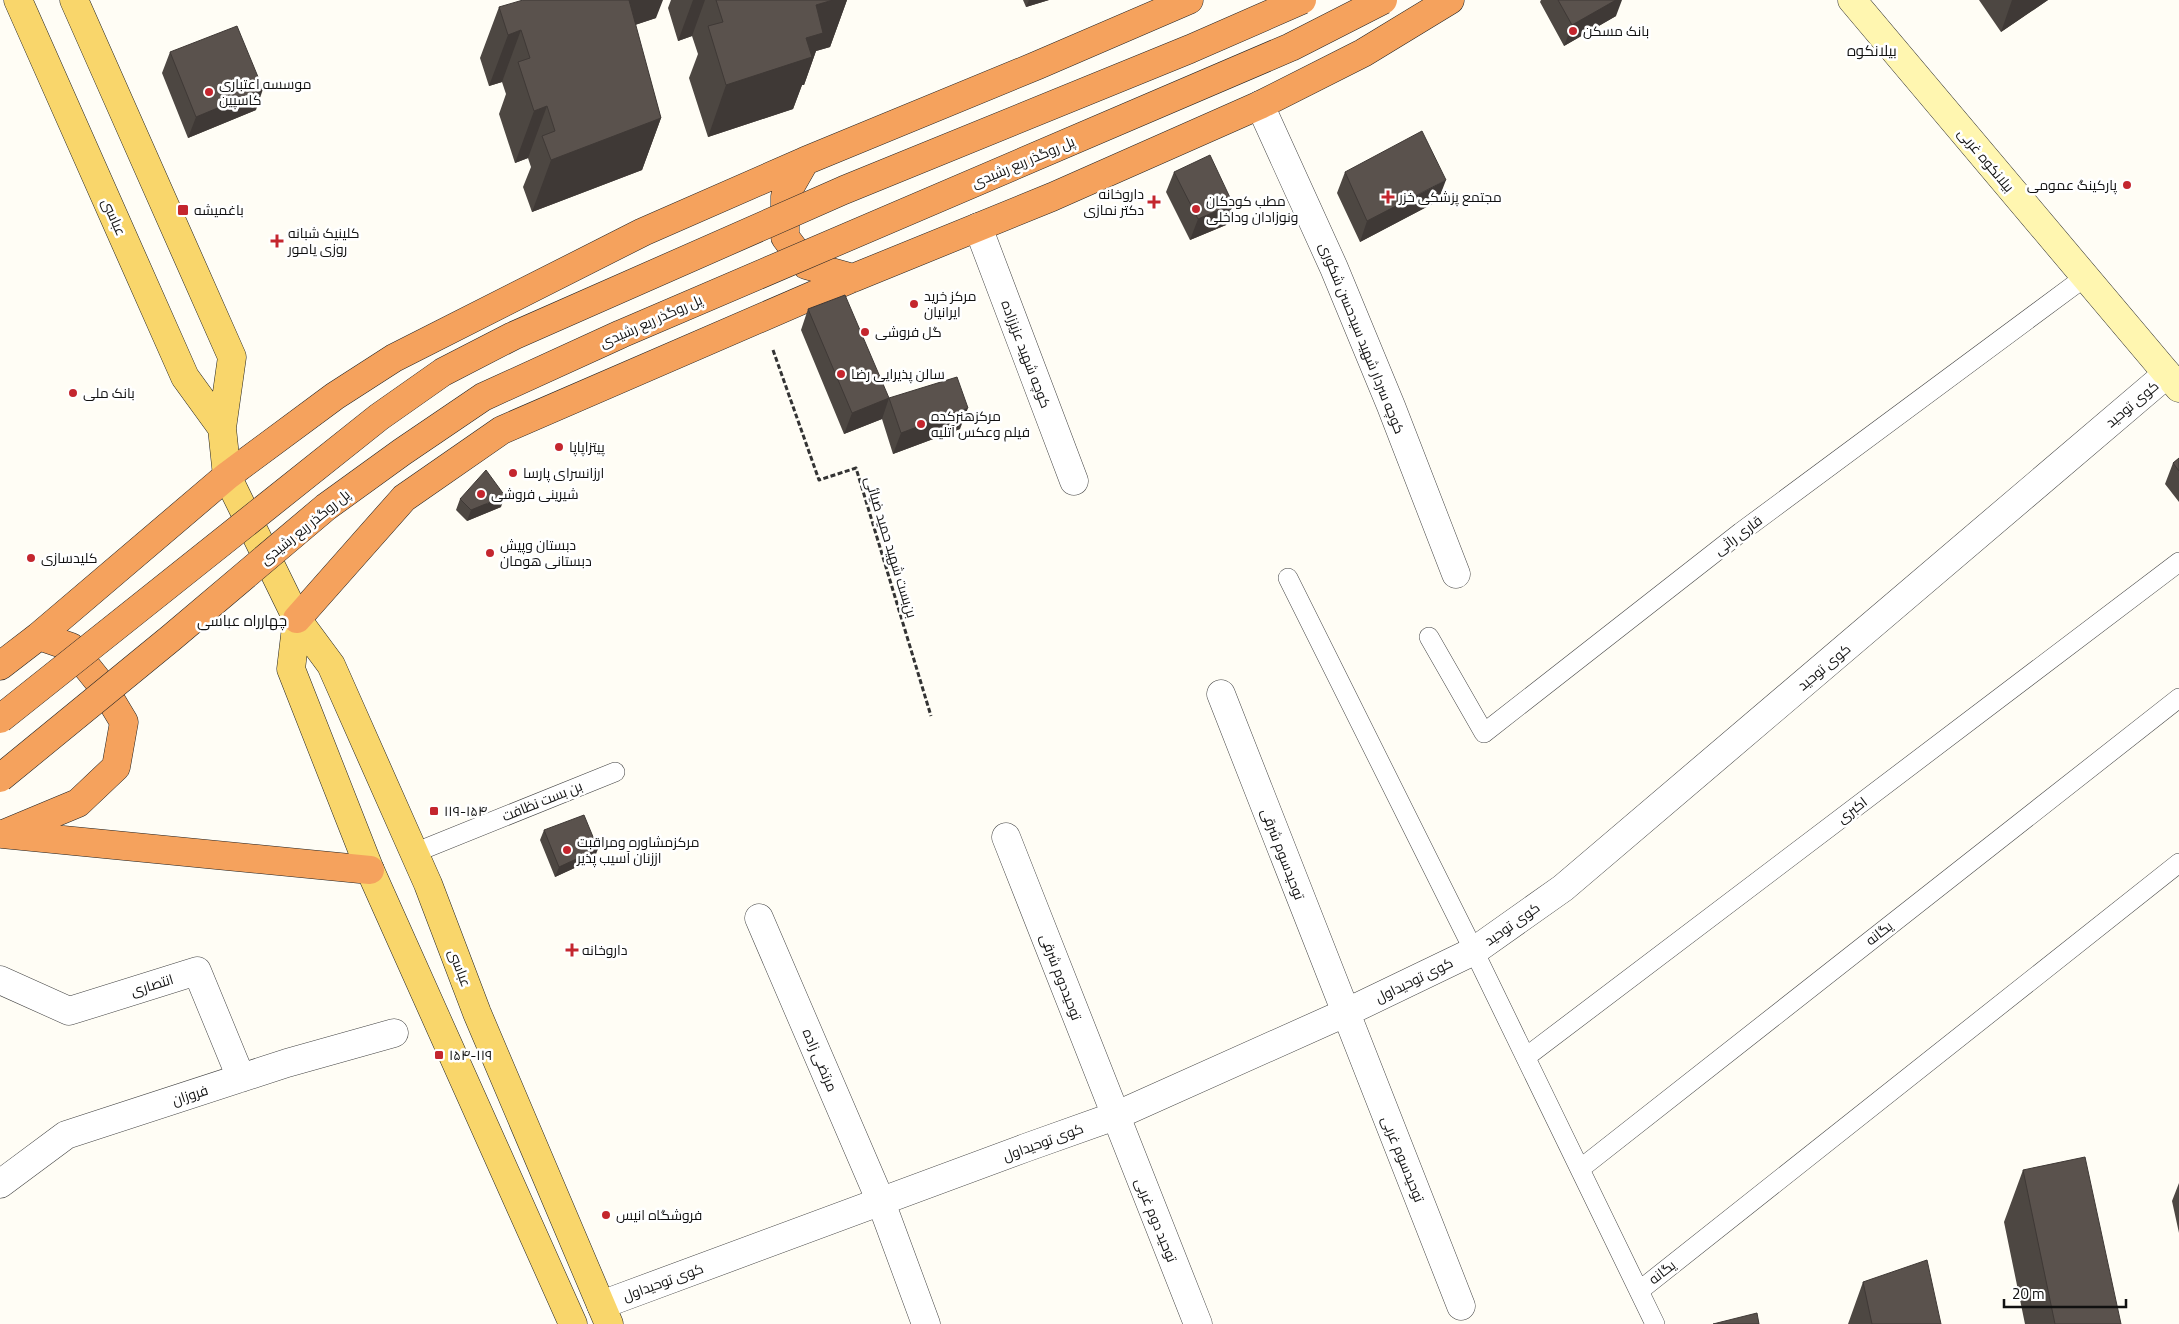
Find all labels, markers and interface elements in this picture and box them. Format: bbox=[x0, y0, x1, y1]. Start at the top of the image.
place label: بانک مسکن bbox=[1583, 18, 1649, 44]
marker: بانک مسکن bbox=[1567, 25, 1579, 37]
district label: بیلانکوه bbox=[1847, 36, 1897, 65]
place label: موسسه اعتباری کاسپین bbox=[219, 71, 312, 113]
marker: موسسه اعتباری کاسپین bbox=[203, 86, 215, 98]
street label: بیلانکوه غربی bbox=[1951, 122, 2021, 198]
street label: پل روگذر ربع رشیدی bbox=[967, 128, 1079, 196]
place label: پارکینگ عمومی bbox=[2027, 172, 2117, 198]
marker: پارکینگ عمومی bbox=[2121, 179, 2133, 191]
place label: داروخانه دکتر نمازی bbox=[1084, 181, 1144, 223]
place label: مجتمع پزشکی خزر bbox=[1398, 184, 1502, 210]
place label: مطب کودکان ونوزادان وداخلی bbox=[1206, 188, 1298, 230]
marker: مجتمع پزشکی خزر bbox=[1381, 190, 1395, 204]
street label: عباسى bbox=[94, 194, 134, 240]
marker: داروخانه دکتر نمازی bbox=[1148, 196, 1160, 208]
place label: باغمیشه bbox=[194, 197, 244, 223]
marker: باغمیشه bbox=[176, 203, 190, 217]
marker: مطب کودکان ونوزادان وداخلی bbox=[1190, 203, 1202, 215]
place label: کلینیک شبانه روزی یامور bbox=[287, 220, 360, 262]
marker: کلینیک شبانه روزی یامور bbox=[270, 234, 284, 248]
street label: کوچه سردار شهید سیدحسن شکوری bbox=[1312, 238, 1412, 438]
place label: مرکز خرید ایرانیان bbox=[924, 283, 976, 325]
street label: پل روگذر ربع رشیدی bbox=[595, 287, 707, 355]
street label: کوچه شهید عزیززاده bbox=[993, 296, 1059, 412]
marker: مرکز خرید ایرانیان bbox=[908, 298, 920, 310]
place label: گل فروشی bbox=[875, 319, 942, 345]
marker: گل فروشی bbox=[859, 326, 871, 338]
place label: سالن پذیرایی رضا bbox=[851, 361, 945, 387]
marker: سالن پذیرایی رضا bbox=[835, 368, 847, 380]
street label: کوی توحید bbox=[2099, 374, 2165, 434]
place label: بانک ملی bbox=[83, 380, 135, 406]
marker: بانک ملی bbox=[67, 387, 79, 399]
place label: مرکزهنرکده فیلم وعکس آتلیه bbox=[931, 403, 1030, 445]
marker: مرکزهنرکده فیلم وعکس آتلیه bbox=[915, 418, 927, 430]
place label: پیتزاپاپا bbox=[569, 434, 605, 460]
marker: پیتزاپاپا bbox=[553, 441, 565, 453]
place label: ارزانسرای پارسا bbox=[523, 460, 604, 486]
marker: ارزانسرای پارسا bbox=[507, 467, 519, 479]
street label: بن‌بست شهید حمید ضیائی bbox=[857, 473, 925, 621]
place label: شیرینی فروشی bbox=[491, 481, 579, 507]
street label: پل روگذر ربع رشیدی bbox=[254, 482, 356, 572]
marker: شیرینی فروشی bbox=[475, 488, 487, 500]
street label: قاری راثی bbox=[1708, 508, 1768, 562]
place label: دبستان وپیش دبستانی هومان bbox=[500, 532, 592, 574]
place label: کلیدسازی bbox=[41, 545, 98, 571]
marker: دبستان وپیش دبستانی هومان bbox=[484, 547, 496, 559]
marker: کلیدسازی bbox=[25, 552, 37, 564]
district label: چهارراه عباسی bbox=[197, 606, 287, 635]
street label: کوی توحید bbox=[1791, 637, 1857, 697]
street label: بن بست نظافت bbox=[498, 773, 586, 829]
street label: اکبری bbox=[1831, 790, 1873, 830]
place label: ۱۱۹-۱۵۴ bbox=[444, 798, 487, 824]
street label: توحیدسوم شرقی bbox=[1254, 804, 1312, 904]
marker: ۱۱۹-۱۵۴ bbox=[428, 805, 440, 817]
place label: مرکزمشاوره ومراقبت اززنان آسیب پذیر bbox=[576, 829, 700, 871]
marker: مرکزمشاوره ومراقبت اززنان آسیب پذیر bbox=[561, 844, 573, 856]
street label: کوی توحید bbox=[1478, 895, 1546, 953]
street label: یگانه bbox=[1859, 913, 1899, 952]
street label: توحیددوم شرقی bbox=[1033, 930, 1090, 1024]
place label: داروخانه bbox=[582, 937, 628, 963]
marker: داروخانه bbox=[566, 944, 578, 956]
street label: عباسى bbox=[441, 945, 479, 991]
street label: کوی توحیداول bbox=[1370, 950, 1458, 1010]
street label: انتصاری bbox=[127, 966, 177, 1004]
street label: مرتضی زاده bbox=[795, 1024, 845, 1096]
place label: ۱۵۴-۱۱۹ bbox=[449, 1042, 492, 1068]
marker: ۱۵۴-۱۱۹ bbox=[433, 1049, 445, 1061]
street label: فروزان bbox=[168, 1077, 212, 1113]
street label: توحیدسوم غربی bbox=[1374, 1112, 1432, 1206]
street label: کوی توحیداول bbox=[999, 1115, 1087, 1169]
street label: توحید دوم غربی bbox=[1127, 1174, 1185, 1266]
place label: فروشگاه انیس bbox=[616, 1202, 702, 1228]
marker: فروشگاه انیس bbox=[600, 1209, 612, 1221]
street label: یگانه bbox=[1642, 1252, 1682, 1291]
street label: کوی توحیداول bbox=[619, 1255, 707, 1309]
scale bar bbox=[2004, 1276, 2126, 1308]
text: 20 m bbox=[2012, 1279, 2045, 1308]

